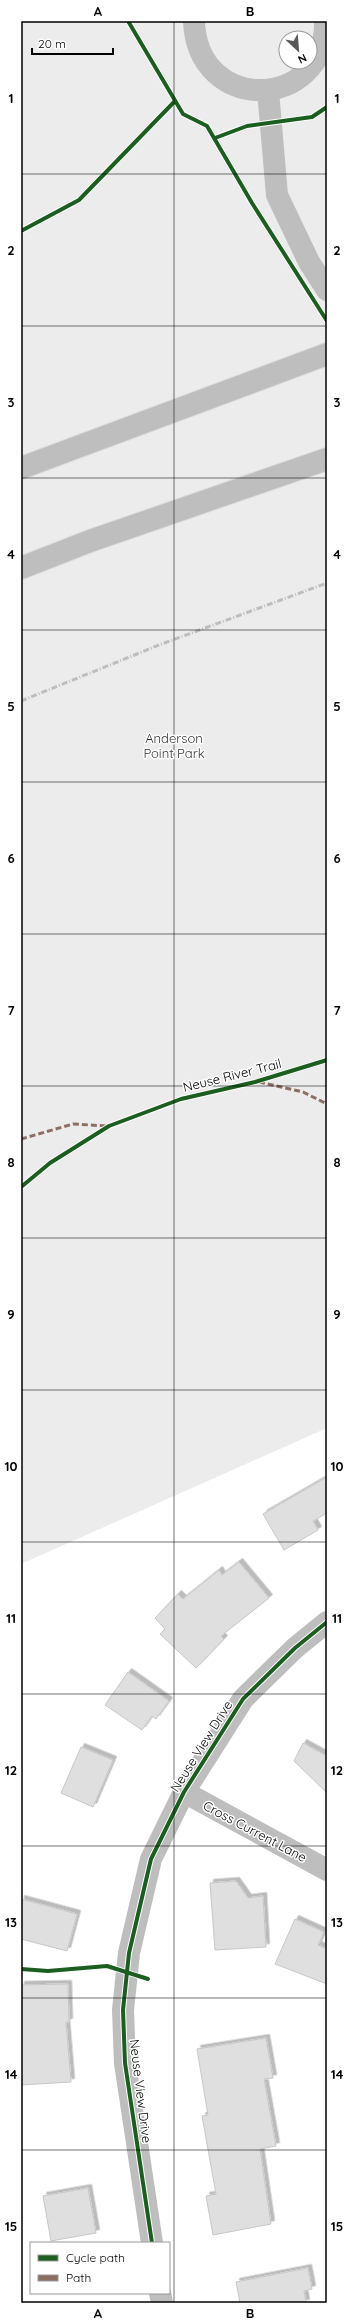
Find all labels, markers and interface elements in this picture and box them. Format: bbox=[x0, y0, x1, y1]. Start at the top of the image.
text: A bbox=[94, 3, 103, 19]
text: B bbox=[246, 3, 254, 19]
scale bar bbox=[32, 30, 113, 56]
north arrow bbox=[278, 30, 318, 70]
text: 20 m bbox=[38, 36, 66, 51]
text: N bbox=[296, 51, 309, 67]
text: 1 bbox=[8, 90, 14, 106]
text: 1 bbox=[334, 90, 340, 106]
text: 2 bbox=[7, 242, 15, 258]
text: 2 bbox=[333, 242, 341, 258]
text: 3 bbox=[8, 394, 15, 410]
text: 3 bbox=[334, 394, 341, 410]
text: 4 bbox=[7, 546, 15, 562]
text: 4 bbox=[333, 546, 341, 562]
text: 5 bbox=[7, 698, 15, 714]
text: 5 bbox=[333, 698, 341, 714]
park label: Anderson Point Park bbox=[143, 730, 205, 761]
text: 6 bbox=[7, 850, 15, 866]
text: 6 bbox=[333, 850, 341, 866]
text: 7 bbox=[7, 1002, 15, 1018]
text: 7 bbox=[333, 1002, 341, 1018]
street label: Neuse River Trail bbox=[181, 1055, 283, 1095]
text: 8 bbox=[7, 1154, 15, 1170]
text: 8 bbox=[333, 1154, 341, 1170]
text: 9 bbox=[7, 1306, 15, 1322]
text: 9 bbox=[333, 1306, 341, 1322]
text: 10 bbox=[4, 1458, 18, 1474]
text: 10 bbox=[330, 1458, 344, 1474]
text: 11 bbox=[6, 1610, 16, 1626]
text: 11 bbox=[332, 1610, 342, 1626]
street label: Neuse View Drive bbox=[167, 1697, 235, 1795]
text: 12 bbox=[5, 1762, 17, 1778]
text: 12 bbox=[331, 1762, 343, 1778]
street label: Cross Current Lane bbox=[201, 1797, 309, 1865]
text: 13 bbox=[5, 1914, 17, 1930]
text: 13 bbox=[331, 1914, 343, 1930]
street label: Neuse View Drive bbox=[127, 2038, 155, 2144]
text: 14 bbox=[5, 2066, 18, 2082]
text: 14 bbox=[331, 2066, 344, 2082]
text: 15 bbox=[5, 2218, 17, 2234]
text: 15 bbox=[331, 2218, 343, 2234]
legend bbox=[30, 2242, 170, 2294]
text: Cycle path bbox=[66, 2250, 125, 2265]
text: Path bbox=[66, 2270, 91, 2285]
text: A bbox=[94, 2305, 103, 2321]
text: B bbox=[246, 2305, 254, 2321]

